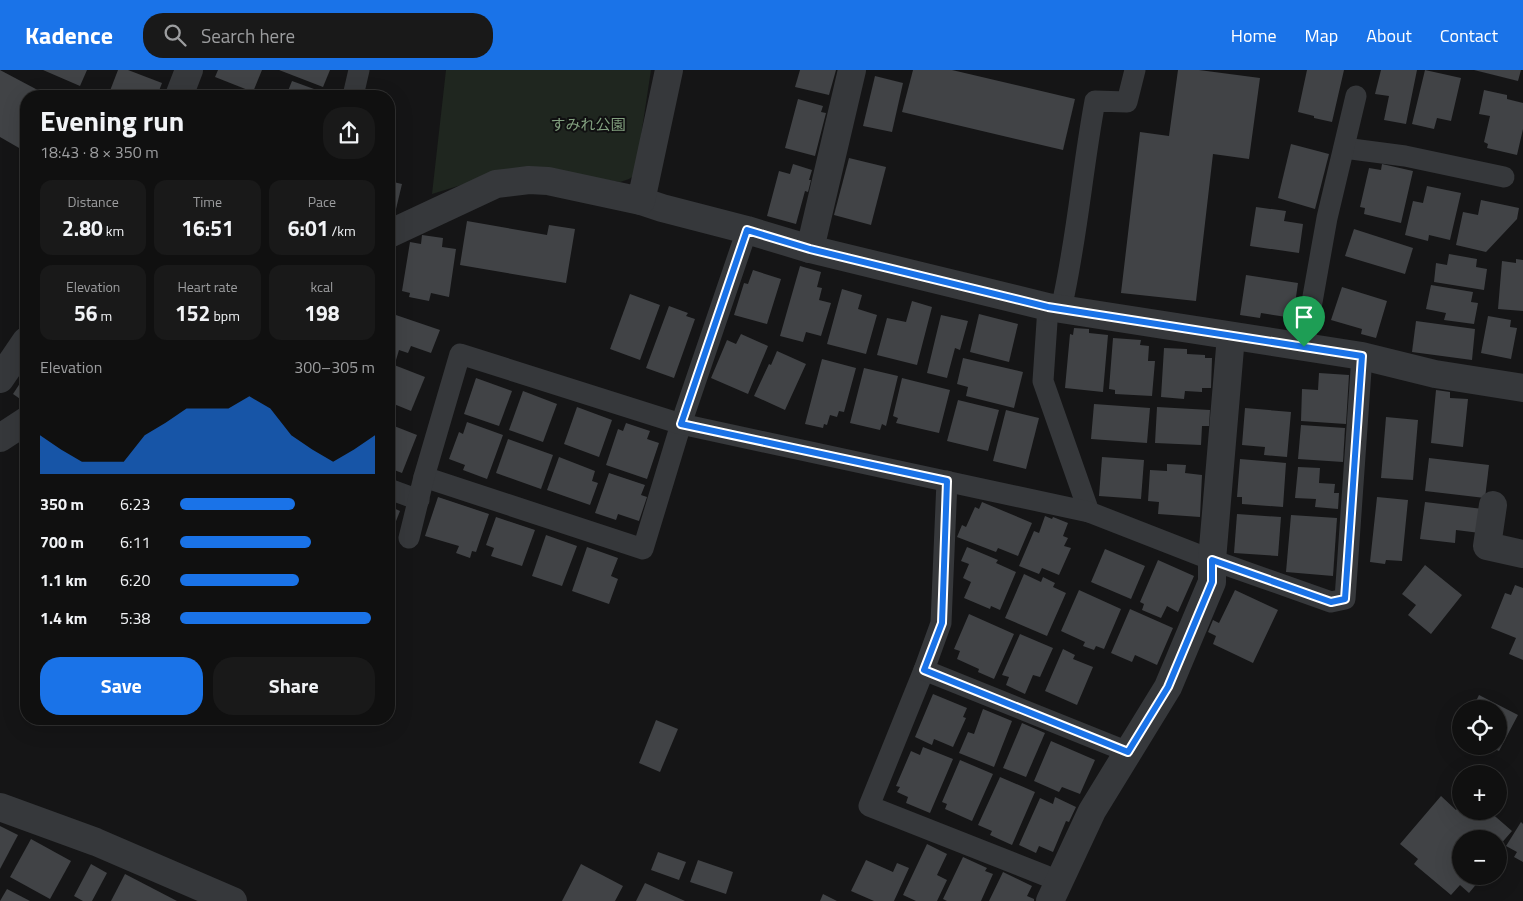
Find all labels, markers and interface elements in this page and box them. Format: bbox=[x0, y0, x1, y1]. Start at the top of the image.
search box bbox=[143, 13, 493, 58]
text: Kadence bbox=[25, 17, 113, 53]
icon: search bbox=[161, 21, 189, 49]
text: Search here bbox=[201, 21, 295, 50]
text: Home bbox=[1231, 22, 1277, 49]
text: Map bbox=[1305, 22, 1338, 49]
text: About bbox=[1366, 22, 1412, 49]
text: Contact bbox=[1440, 22, 1498, 49]
text: Evening run bbox=[40, 99, 184, 142]
button: share bbox=[323, 107, 375, 159]
park label: すみれ公園 bbox=[550, 113, 626, 136]
text: 18:43 · 8 × 350 m bbox=[40, 140, 159, 164]
text: Distance bbox=[68, 191, 119, 212]
text: Time bbox=[193, 191, 222, 212]
text: Pace bbox=[308, 191, 336, 212]
text: 2.80 bbox=[62, 212, 103, 244]
text: 16:51 bbox=[181, 212, 234, 244]
text: 6:01 bbox=[288, 212, 329, 244]
text: km bbox=[103, 220, 124, 241]
text: /km bbox=[329, 220, 356, 241]
text: Elevation bbox=[66, 276, 120, 297]
text: Heart rate bbox=[177, 276, 238, 297]
text: kcal bbox=[310, 276, 333, 297]
pin bbox=[1283, 296, 1325, 347]
text: 56 bbox=[74, 297, 98, 329]
text: 152 bbox=[175, 297, 210, 329]
text: 198 bbox=[304, 297, 339, 329]
icon: arrive bbox=[1290, 303, 1318, 331]
text: m bbox=[98, 305, 112, 326]
text: bpm bbox=[210, 305, 240, 326]
text: Elevation bbox=[40, 355, 102, 379]
text: 300–305 m bbox=[294, 355, 375, 379]
text: 350 m bbox=[40, 492, 84, 516]
text: 6:23 bbox=[120, 492, 150, 516]
text: 700 m bbox=[40, 530, 84, 554]
text: 6:11 bbox=[120, 530, 150, 554]
text: 1.1 km bbox=[40, 568, 87, 592]
text: 6:20 bbox=[120, 568, 150, 592]
text: 1.4 km bbox=[40, 606, 87, 630]
text: 5:38 bbox=[120, 606, 150, 630]
button: Save bbox=[40, 657, 203, 715]
button: Share bbox=[213, 657, 375, 715]
map controls bbox=[1452, 700, 1507, 885]
button: locate bbox=[1452, 700, 1507, 755]
button: + bbox=[1452, 765, 1507, 820]
button: − bbox=[1452, 830, 1507, 885]

